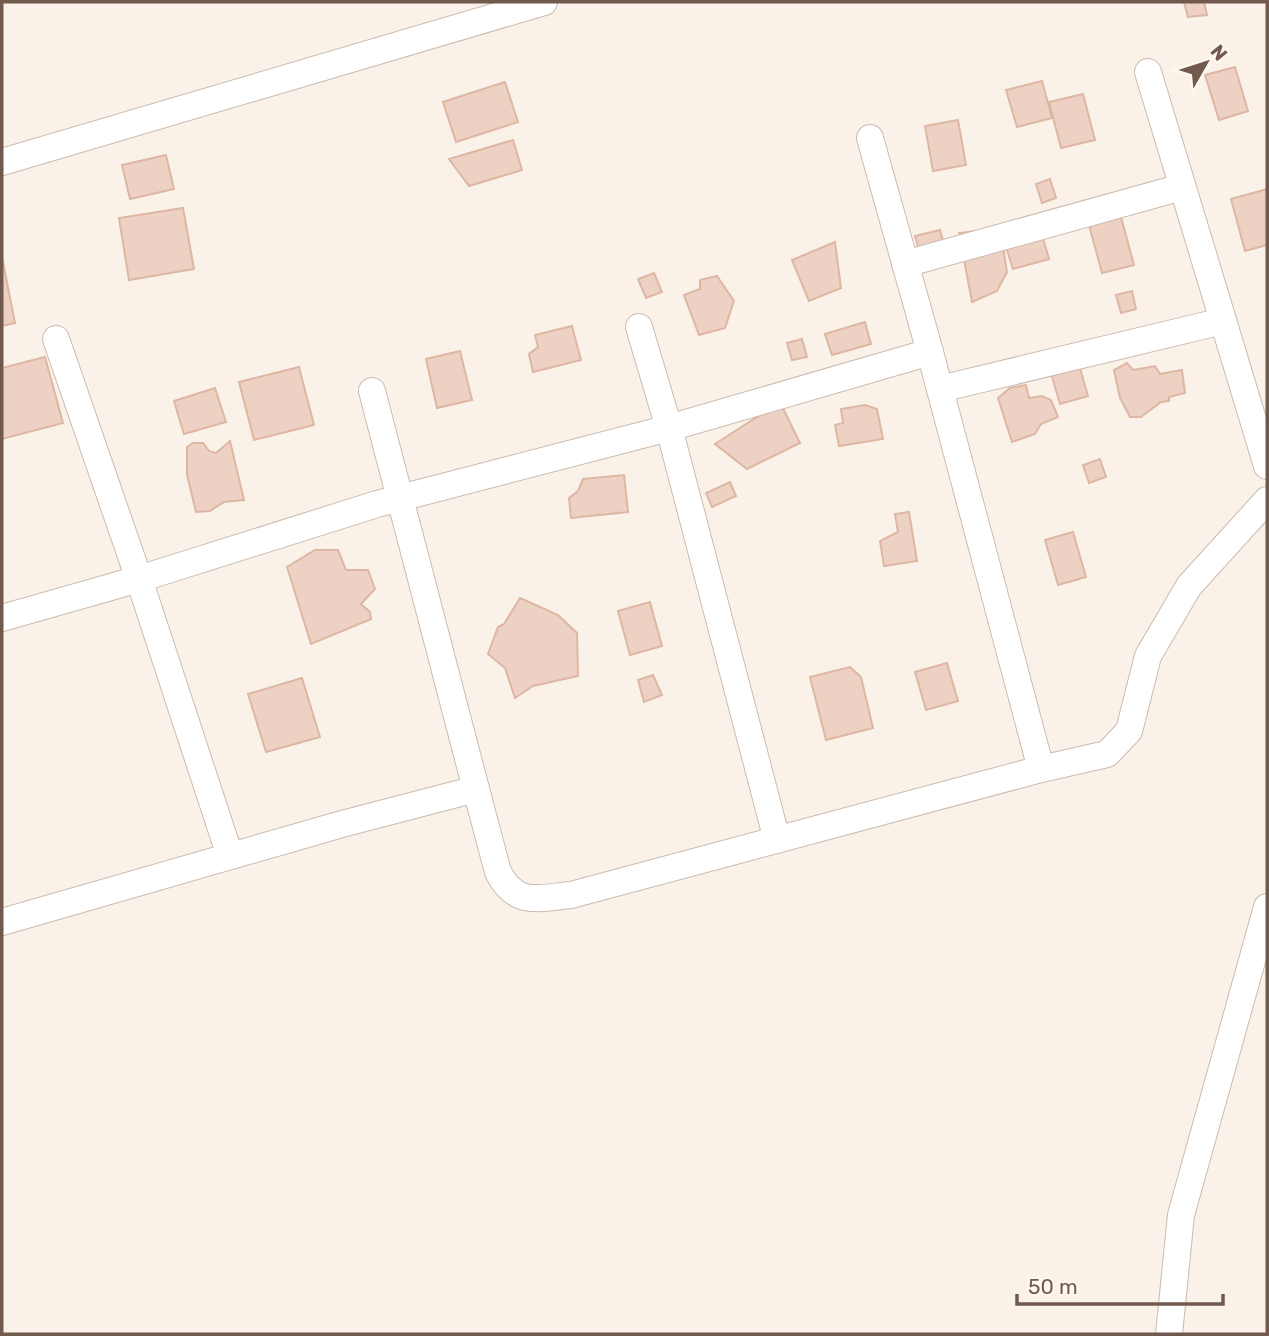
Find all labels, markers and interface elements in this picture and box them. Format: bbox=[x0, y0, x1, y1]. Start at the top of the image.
north arrow bbox=[1171, 28, 1241, 98]
text: N bbox=[1206, 40, 1232, 65]
scale bar bbox=[1017, 1262, 1224, 1306]
text: 50 m bbox=[1028, 1274, 1078, 1299]

